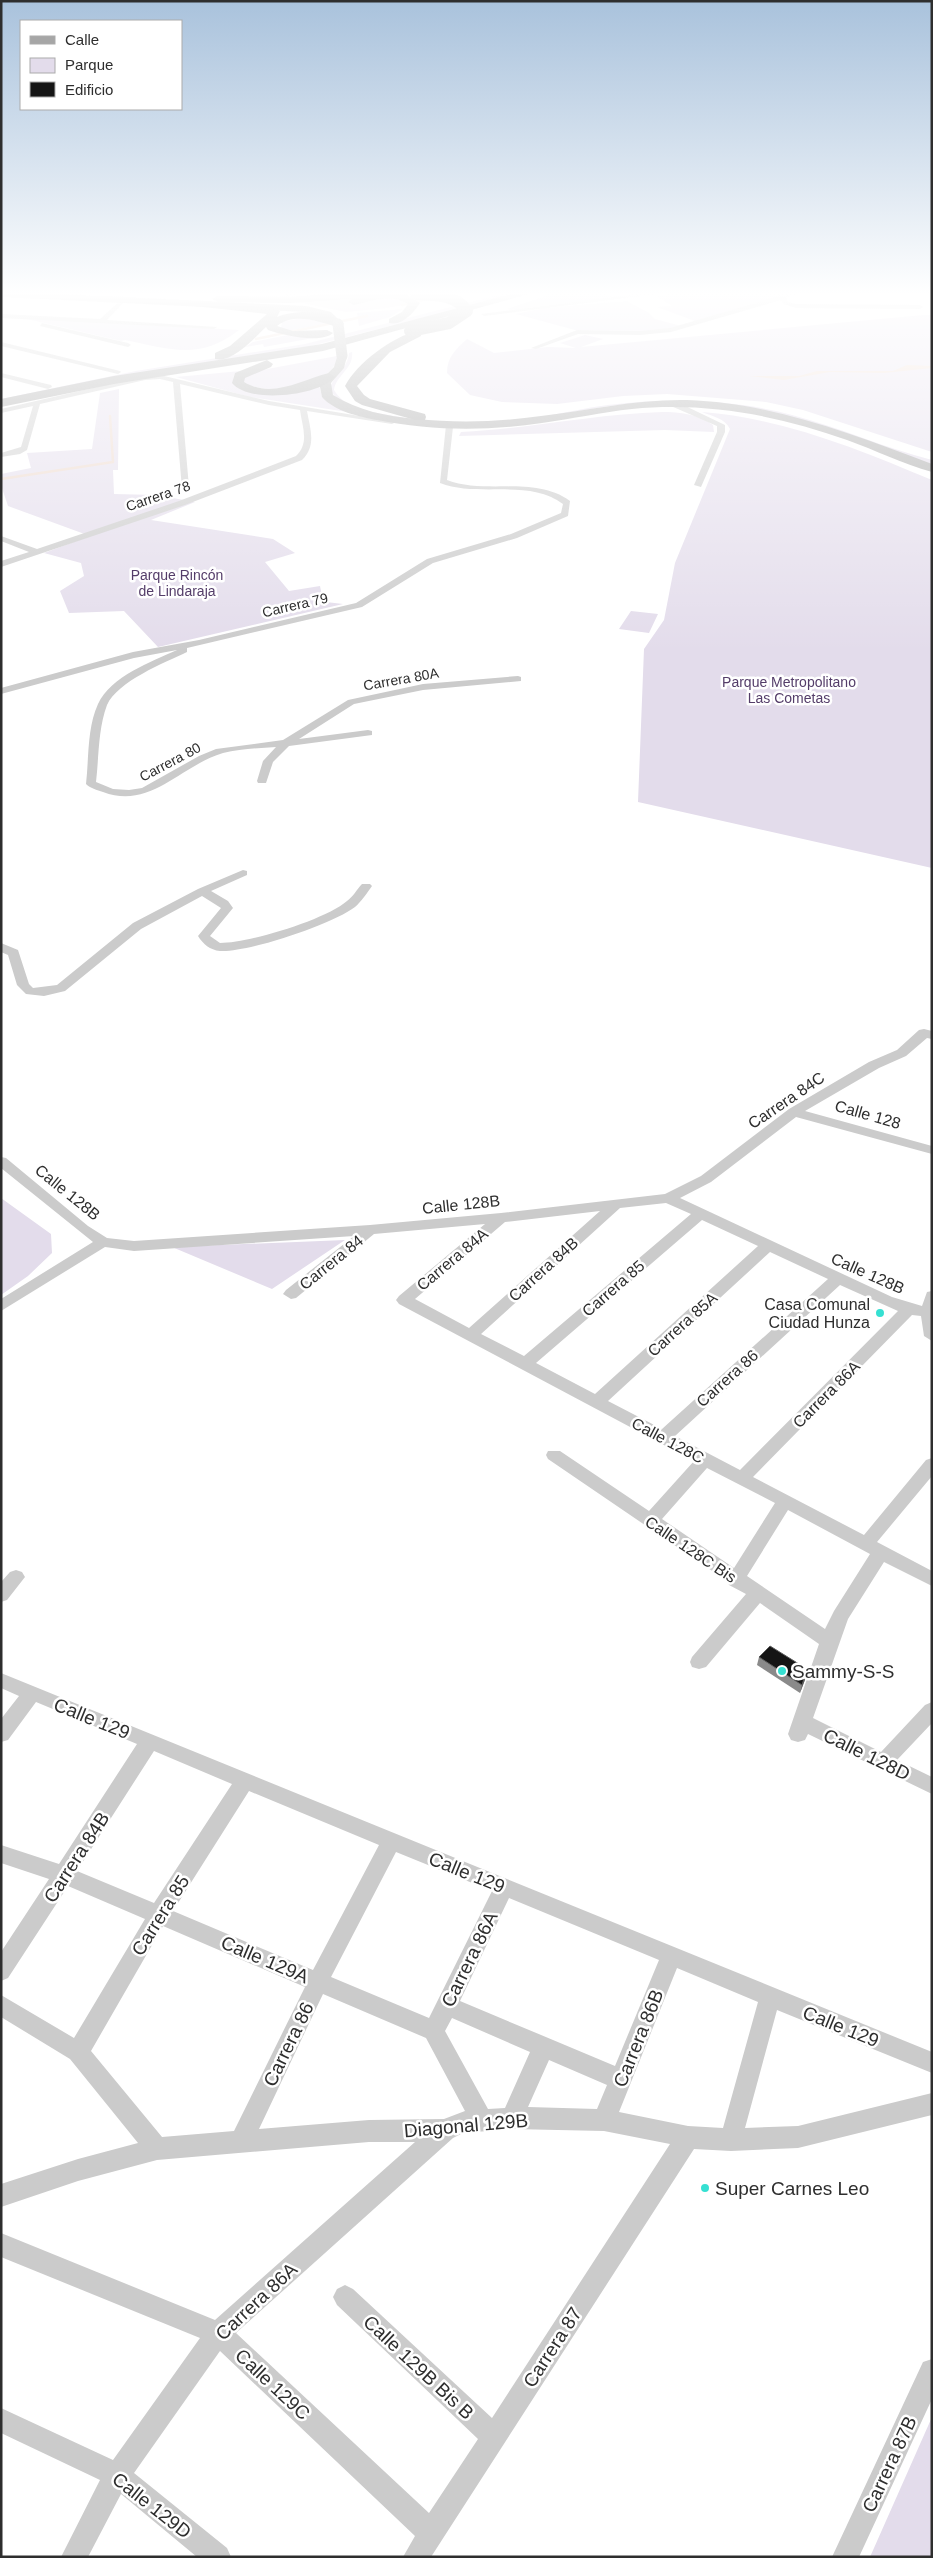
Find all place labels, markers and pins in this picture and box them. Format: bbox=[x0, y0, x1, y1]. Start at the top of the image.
place label: Casa Comunal Ciudad Hunza bbox=[764, 1296, 870, 1331]
marker: Casa Comunal Ciudad Hunza bbox=[874, 1307, 886, 1319]
place label: Sammy-S-S bbox=[792, 1661, 894, 1682]
marker: Sammy-S-S bbox=[776, 1665, 788, 1677]
place label: Super Carnes Leo bbox=[715, 2178, 869, 2199]
marker: Super Carnes Leo bbox=[699, 2182, 711, 2194]

